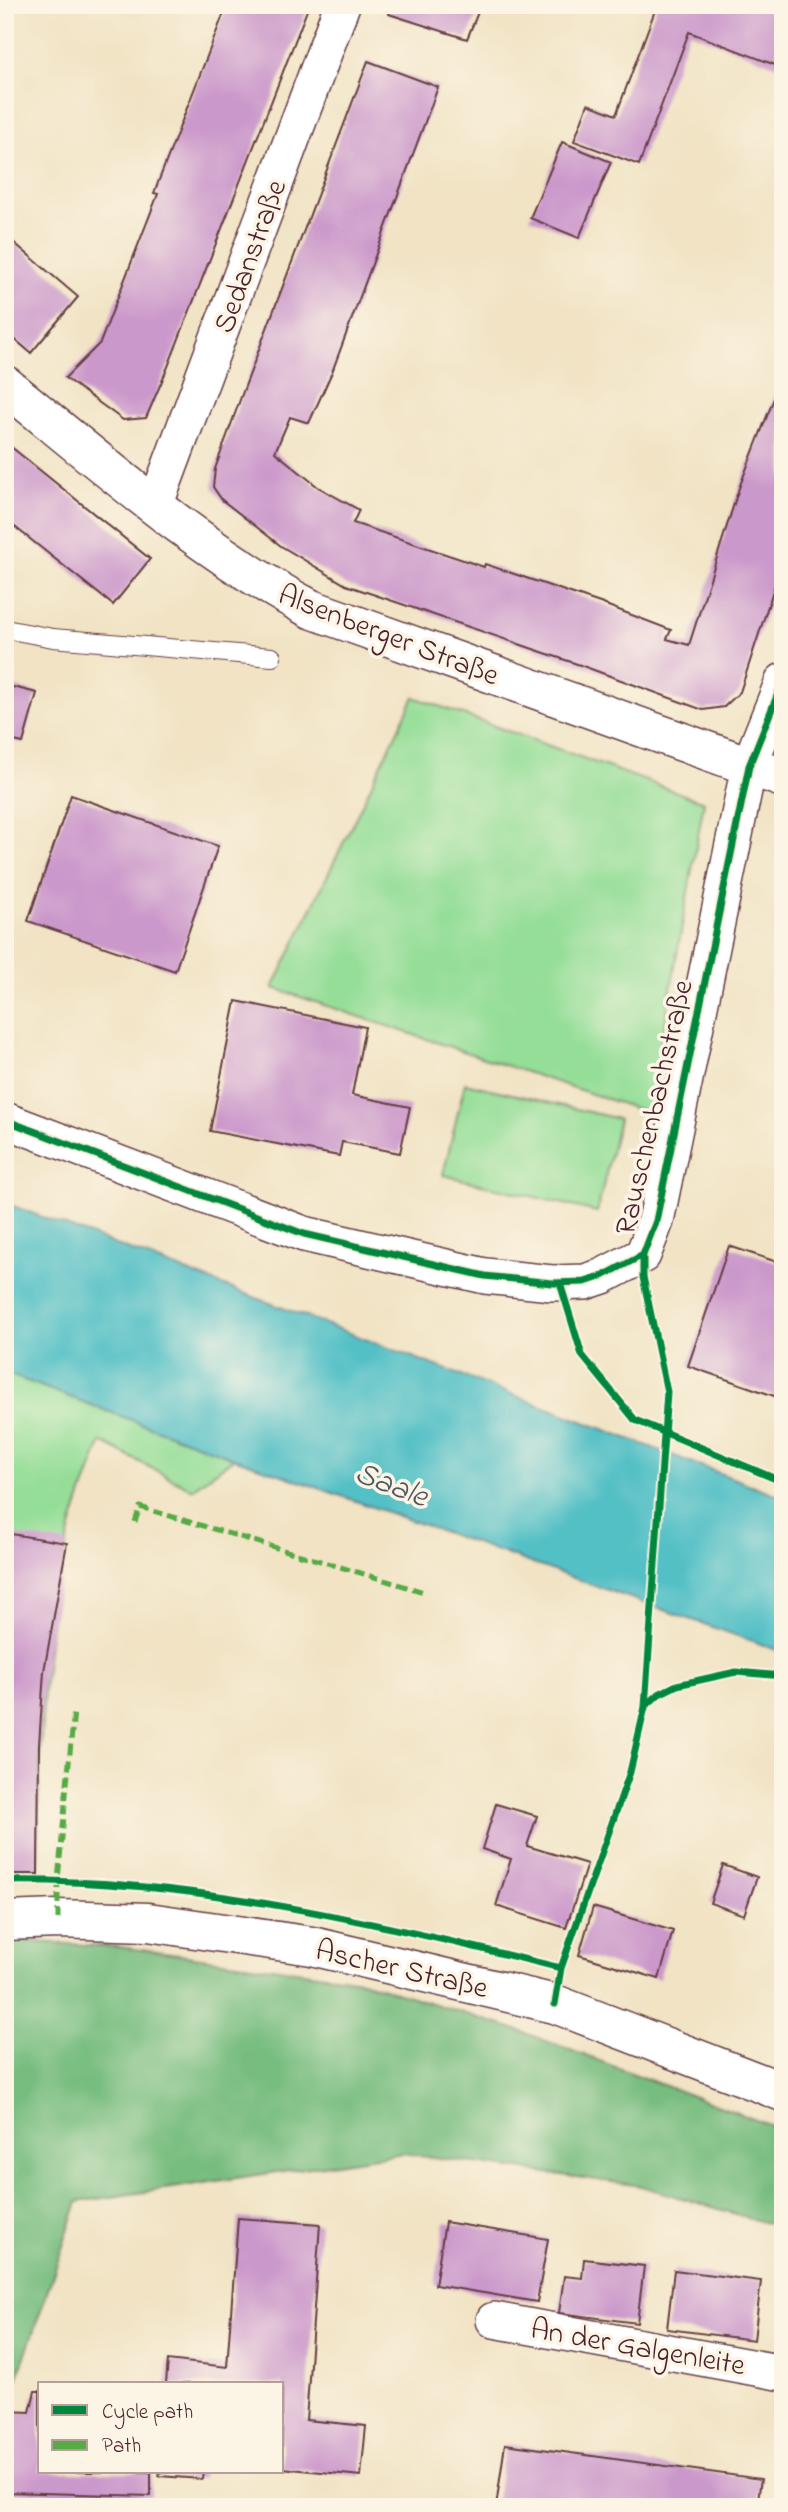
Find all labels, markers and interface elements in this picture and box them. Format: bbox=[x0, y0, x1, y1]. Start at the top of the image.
street label: Sedanstraße bbox=[204, 174, 300, 340]
street label: Alsenberger Straße bbox=[271, 574, 505, 699]
street label: Rauschenbachstraße bbox=[605, 975, 707, 1240]
water label: Saale bbox=[347, 1451, 436, 1522]
street label: Ascher Straße bbox=[311, 1930, 492, 2012]
street label: An der Galgenleite bbox=[527, 2308, 749, 2390]
legend bbox=[38, 2382, 284, 2474]
text: Cycle path bbox=[102, 2398, 193, 2430]
text: Path bbox=[102, 2432, 141, 2462]

